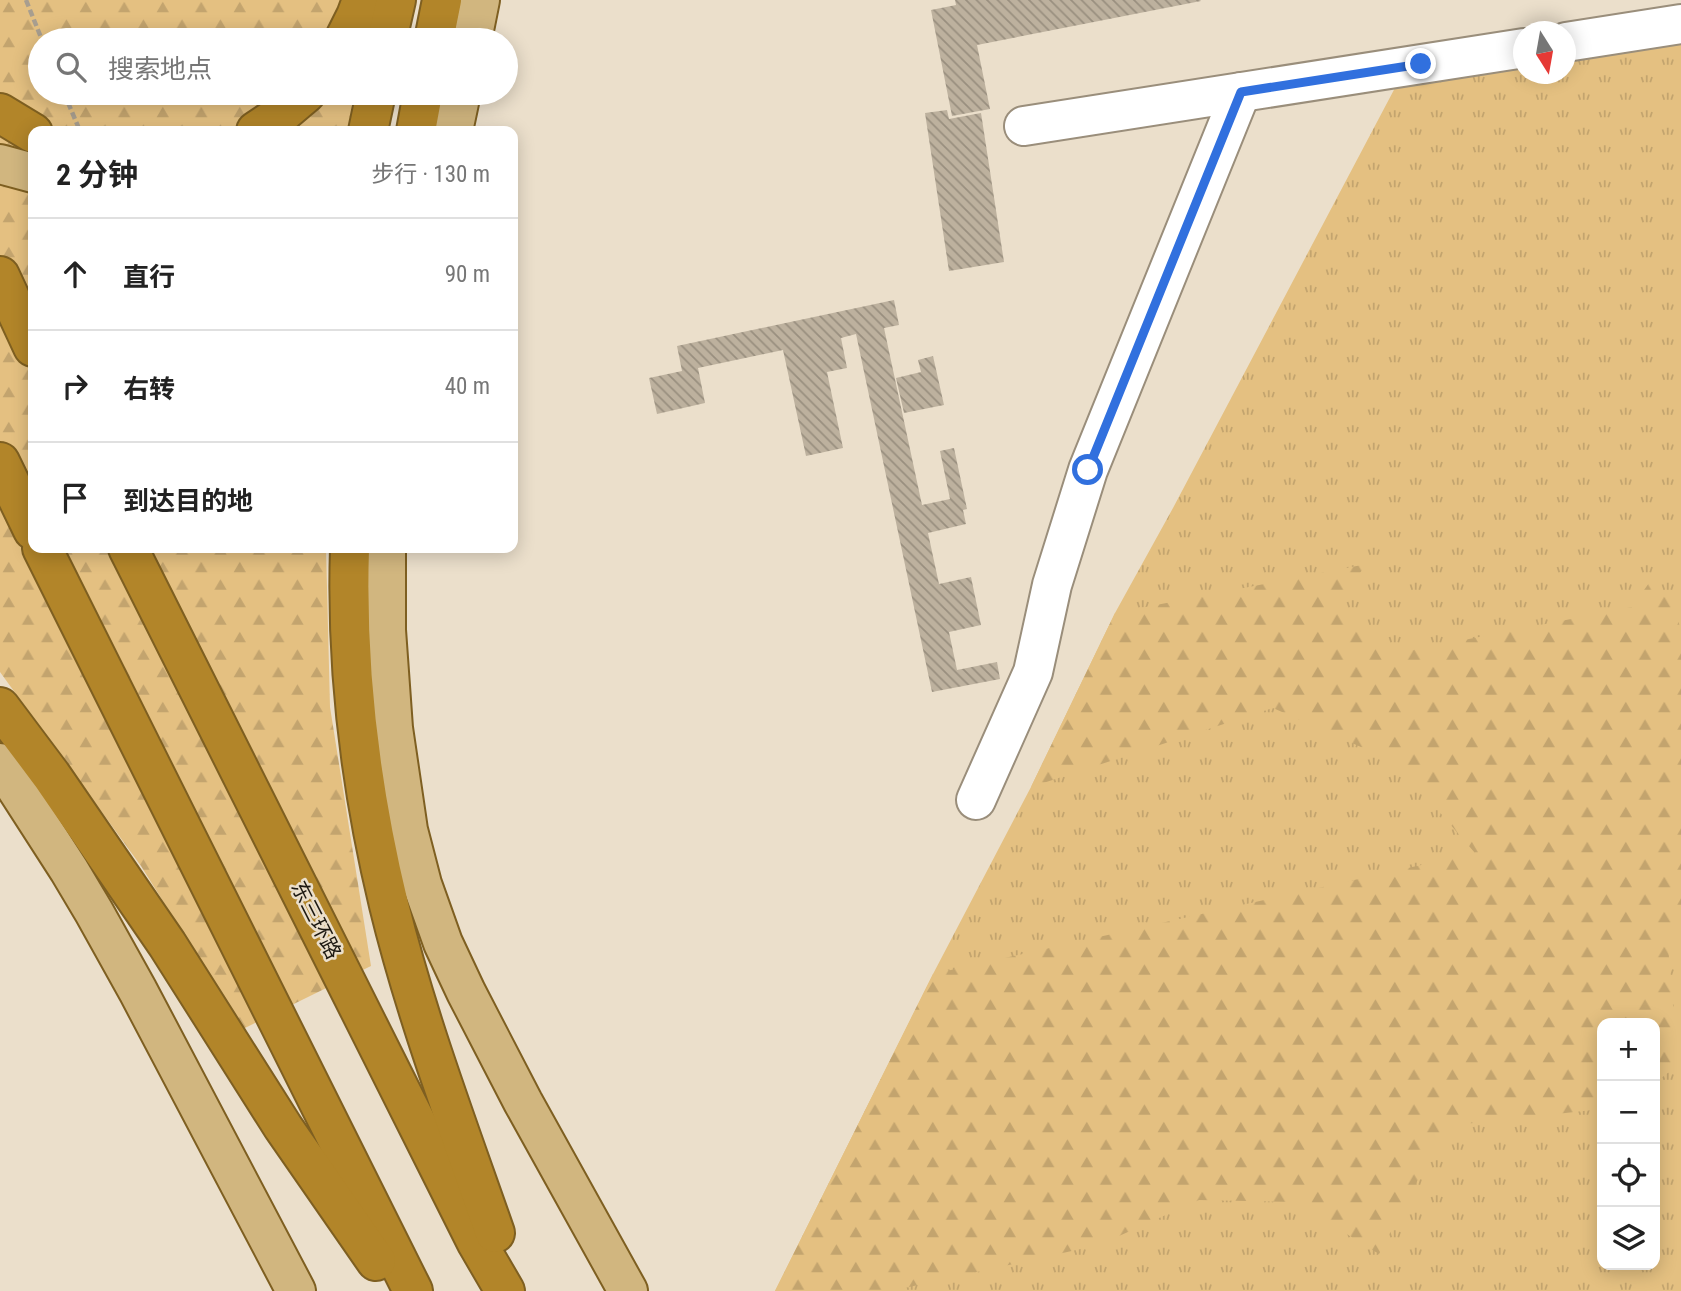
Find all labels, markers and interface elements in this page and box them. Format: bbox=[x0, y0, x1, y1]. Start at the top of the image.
north arrow bbox=[1513, 21, 1576, 84]
search box bbox=[28, 28, 518, 105]
icon: search bbox=[52, 48, 90, 86]
route end bbox=[1405, 48, 1436, 79]
text: 搜索地点 bbox=[108, 54, 212, 84]
text: 2 分钟 bbox=[56, 157, 138, 192]
text: 步行 · 130 m bbox=[371, 161, 490, 188]
icon: ahead bbox=[56, 255, 94, 293]
text: 90 m bbox=[445, 261, 490, 288]
text: 直行 bbox=[123, 262, 175, 292]
icon: right bbox=[56, 367, 94, 405]
text: 40 m bbox=[445, 373, 490, 400]
text: 右转 bbox=[123, 374, 175, 404]
route start bbox=[1072, 454, 1103, 485]
icon: arrive bbox=[56, 479, 94, 517]
text: 到达目的地 bbox=[123, 486, 253, 516]
street label: 东三环路 bbox=[286, 877, 346, 963]
map controls bbox=[1597, 1018, 1660, 1270]
button: + bbox=[1597, 1018, 1660, 1081]
button: − bbox=[1597, 1081, 1660, 1144]
button: locate bbox=[1597, 1144, 1660, 1207]
button: layers bbox=[1597, 1207, 1660, 1270]

